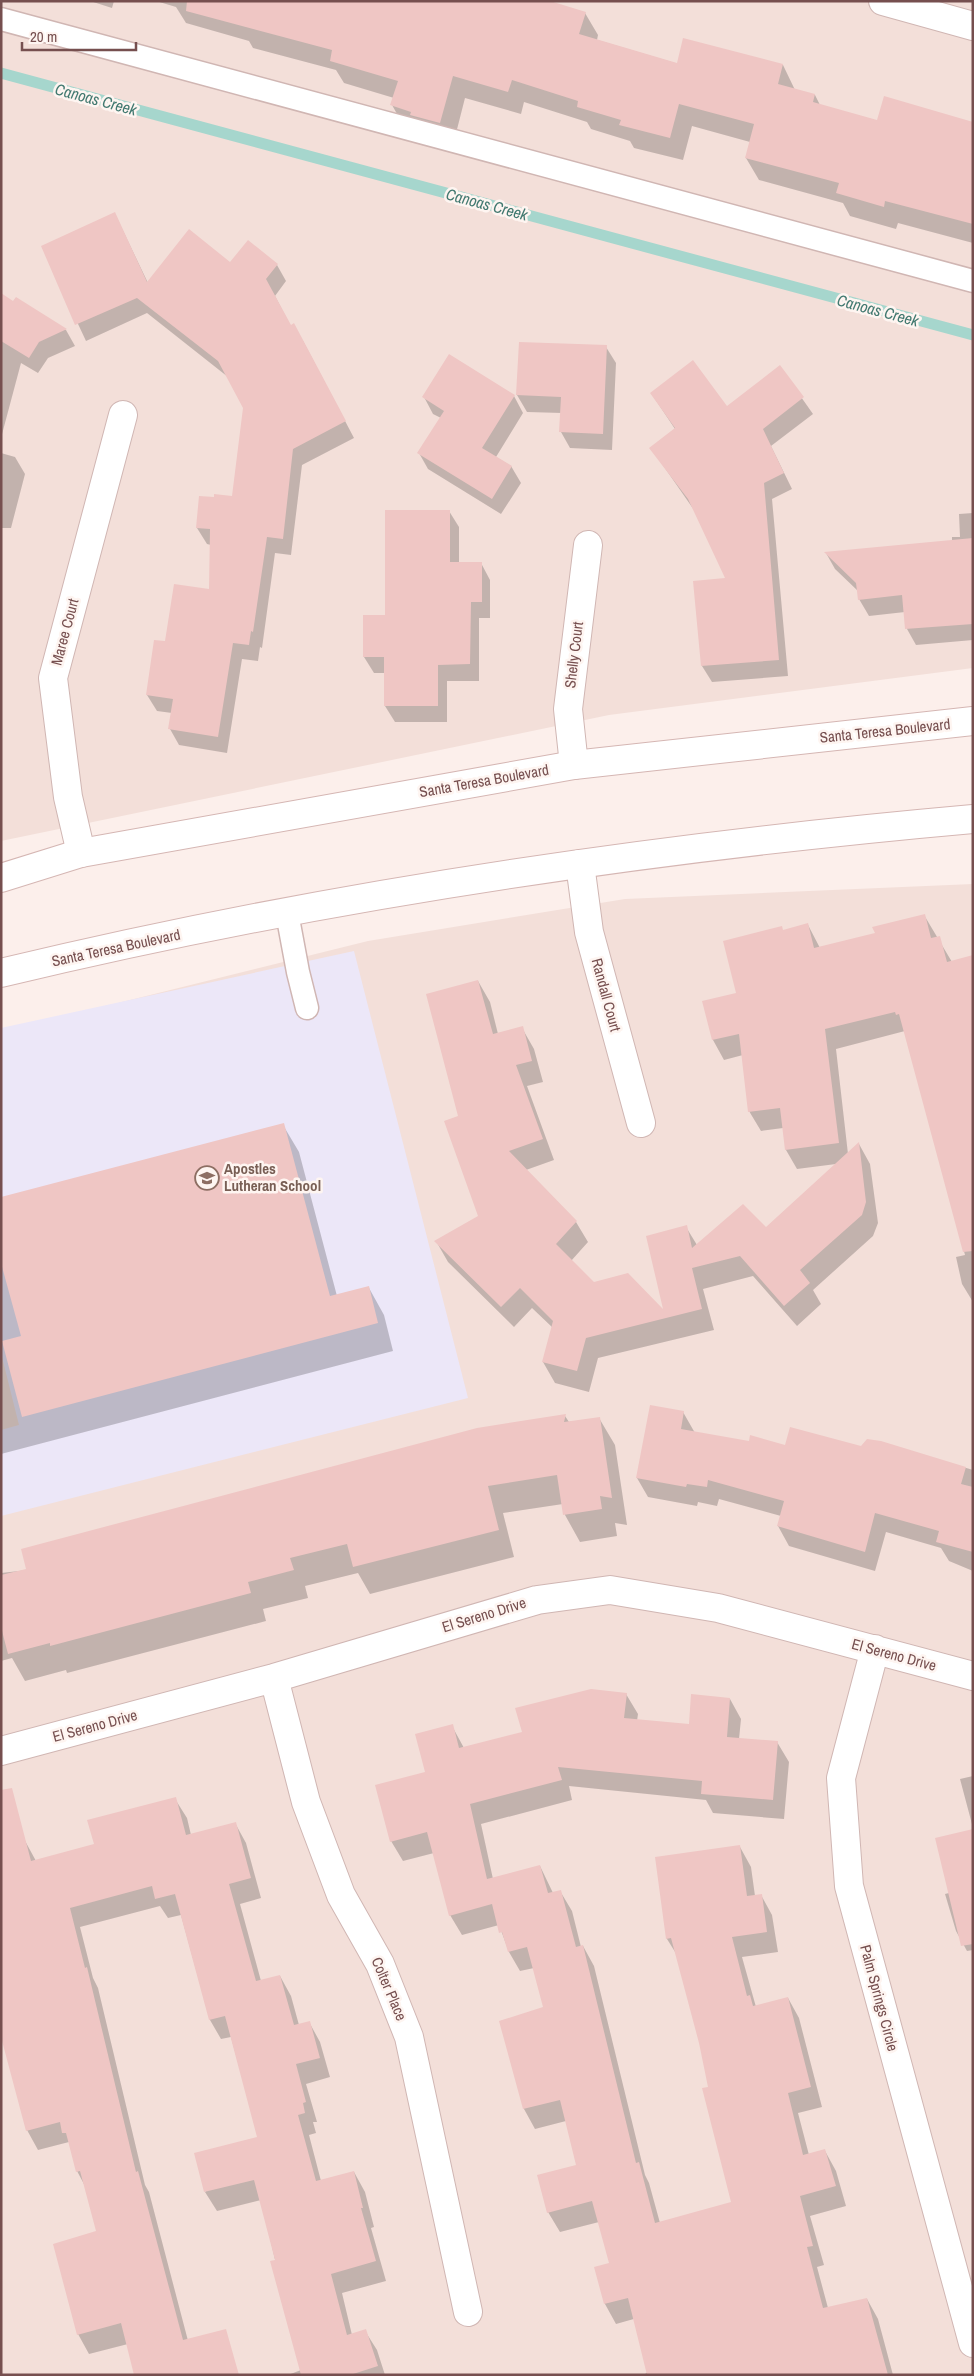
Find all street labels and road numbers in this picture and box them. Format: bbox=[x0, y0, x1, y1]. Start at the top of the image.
street label: Maree Court bbox=[46, 596, 84, 668]
street label: Shelly Court bbox=[559, 620, 588, 689]
street label: Santa Teresa Boulevard bbox=[819, 713, 951, 748]
street label: Santa Teresa Boulevard bbox=[418, 759, 550, 802]
street label: Santa Teresa Boulevard bbox=[50, 924, 182, 971]
street label: Randall Court bbox=[587, 956, 627, 1034]
street label: El Sereno Drive bbox=[439, 1592, 529, 1637]
street label: El Sereno Drive bbox=[849, 1633, 939, 1676]
street label: El Sereno Drive bbox=[50, 1704, 140, 1747]
street label: Palm Springs Circle bbox=[855, 1942, 904, 2054]
street label: Colter Place bbox=[367, 1954, 412, 2024]

